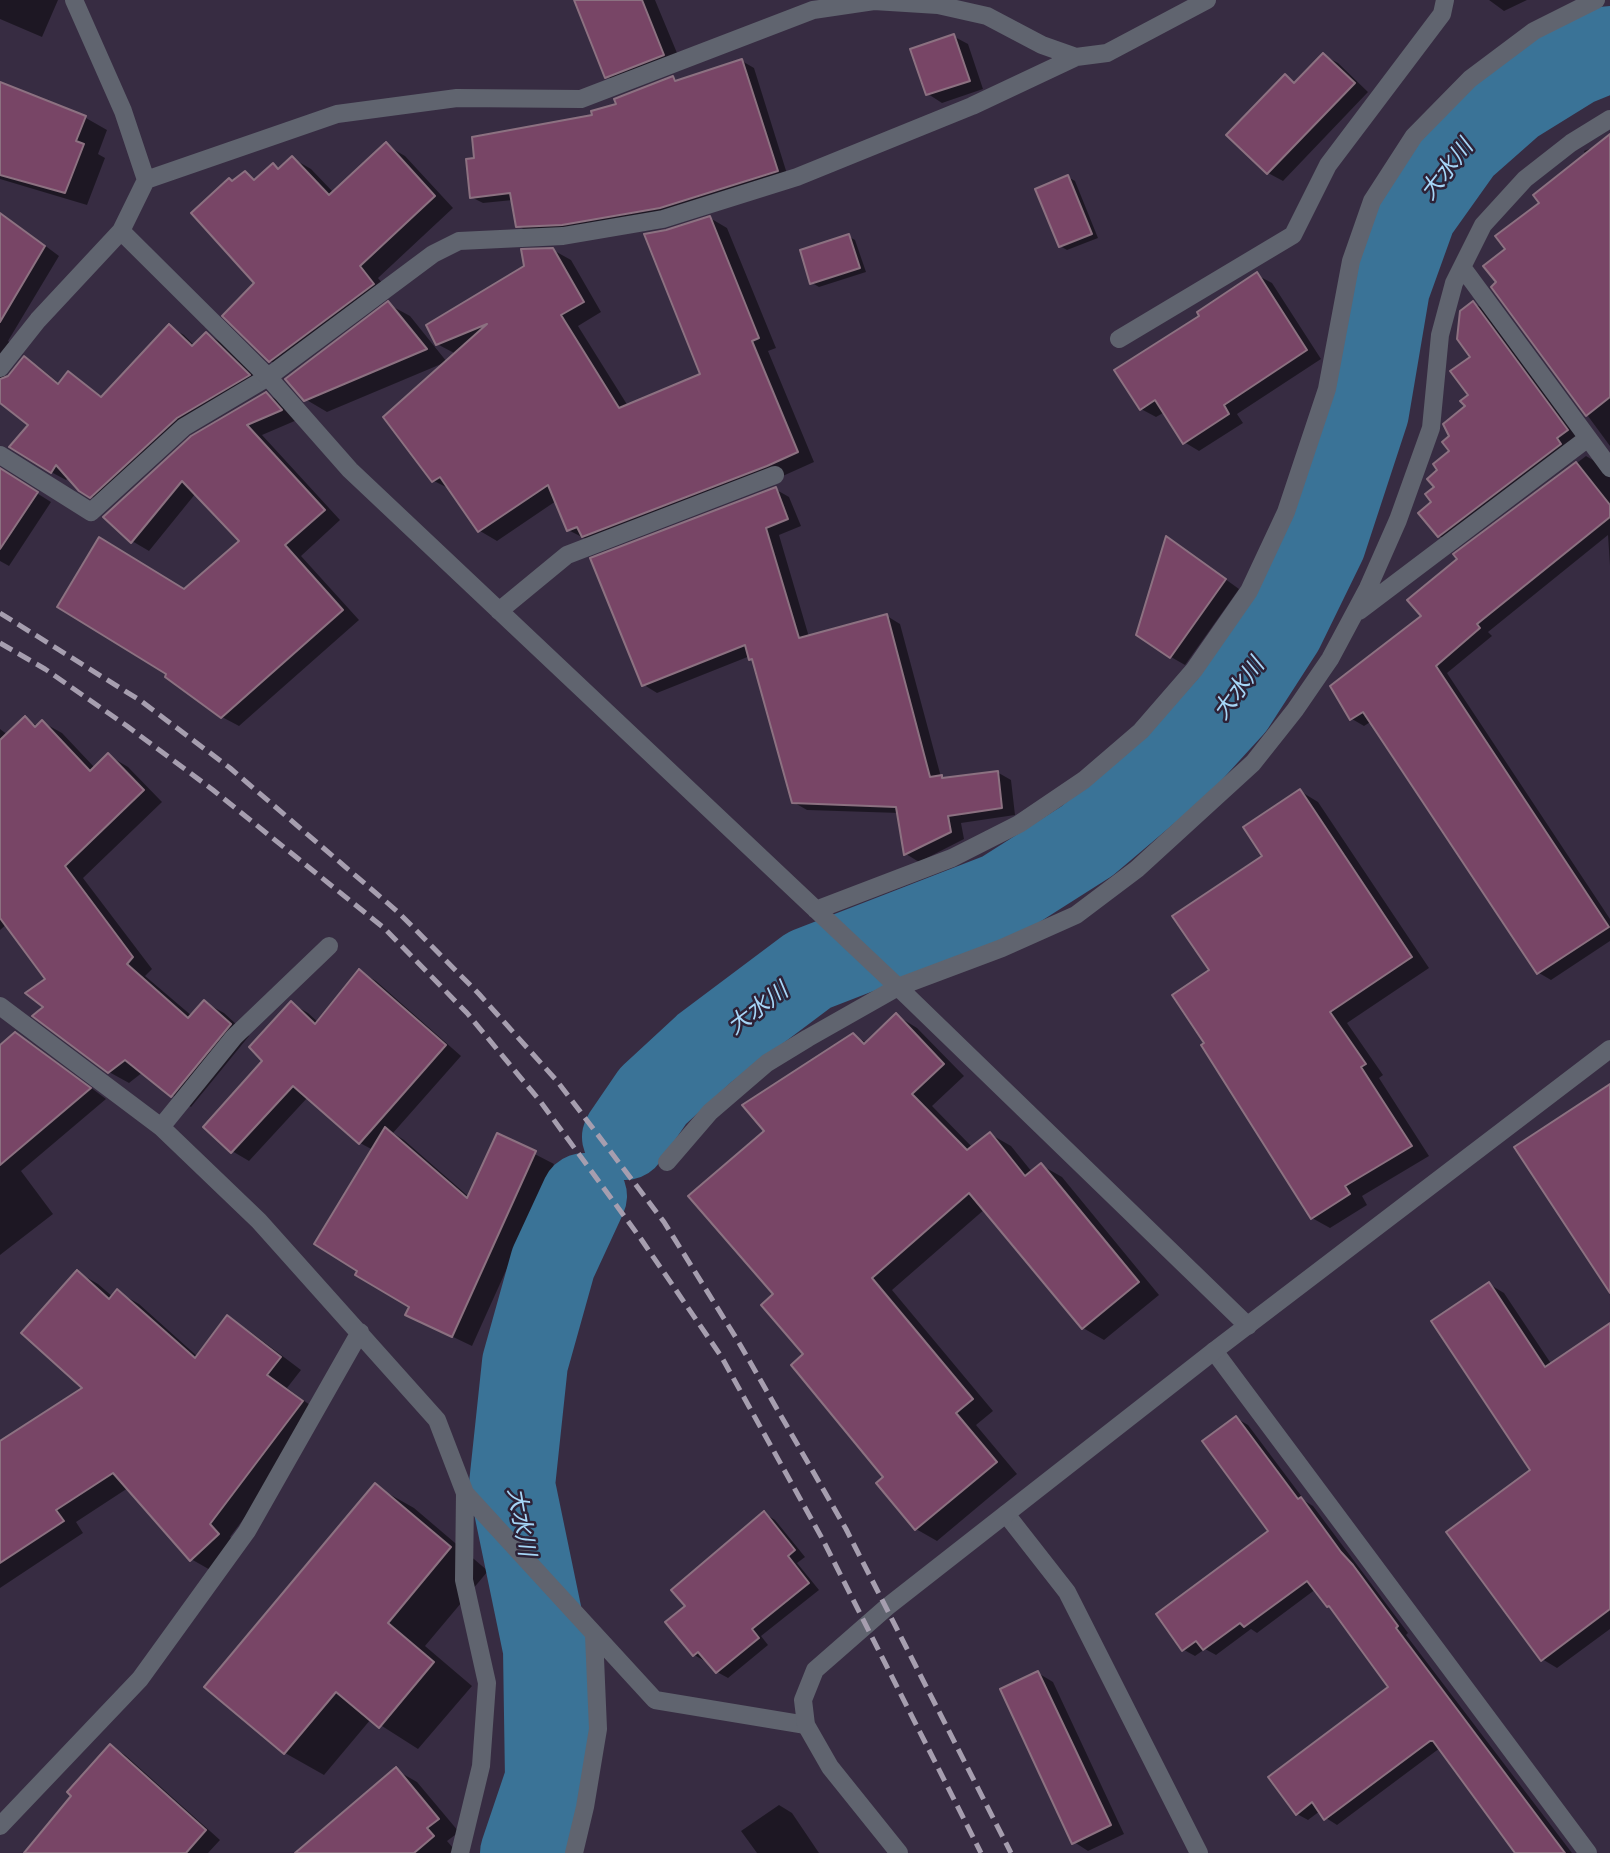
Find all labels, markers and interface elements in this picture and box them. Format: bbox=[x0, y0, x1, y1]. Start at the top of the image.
water label: 大水川 bbox=[1415, 134, 1479, 206]
water label: 大水川 bbox=[1208, 653, 1270, 725]
water label: 大水川 bbox=[722, 977, 794, 1041]
water label: 大水川 bbox=[501, 1486, 541, 1558]

